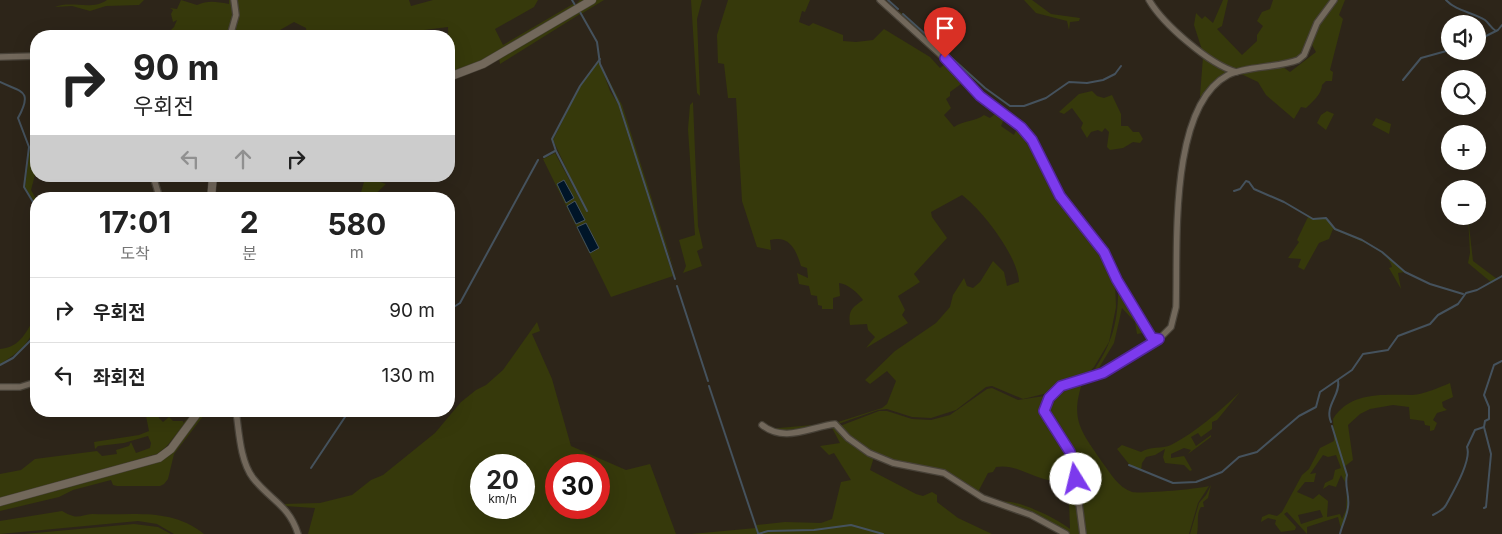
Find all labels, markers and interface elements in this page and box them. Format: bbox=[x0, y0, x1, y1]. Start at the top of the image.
pin bbox=[924, 7, 966, 58]
icon: arrive bbox=[931, 14, 959, 42]
map controls bbox=[1441, 15, 1486, 225]
button: sound bbox=[1441, 15, 1486, 60]
text: 90 m bbox=[133, 46, 220, 88]
icon: right bbox=[50, 50, 115, 115]
button: search bbox=[1441, 70, 1486, 115]
text: 우회전 bbox=[133, 93, 194, 119]
button: + bbox=[1441, 125, 1486, 170]
icon: left bbox=[176, 145, 204, 173]
icon: ahead bbox=[229, 145, 257, 173]
icon: right bbox=[282, 145, 310, 173]
button: − bbox=[1441, 180, 1486, 225]
text: 17:01 bbox=[99, 204, 171, 240]
text: 2 bbox=[240, 204, 259, 240]
text: 580 bbox=[327, 206, 386, 242]
text: m bbox=[350, 242, 364, 262]
text: 도착 bbox=[120, 243, 150, 263]
text: 분 bbox=[242, 243, 257, 263]
icon: right bbox=[50, 296, 78, 324]
text: 90 m bbox=[389, 299, 435, 322]
text: 우회전 bbox=[93, 301, 145, 324]
icon: left bbox=[50, 361, 78, 389]
text: 130 m bbox=[382, 364, 435, 387]
text: 좌회전 bbox=[93, 366, 145, 389]
position arrow bbox=[1049, 452, 1101, 504]
speed limit sign: 30 bbox=[545, 454, 610, 519]
text: 20 bbox=[486, 465, 519, 495]
text: km/h bbox=[488, 491, 517, 506]

